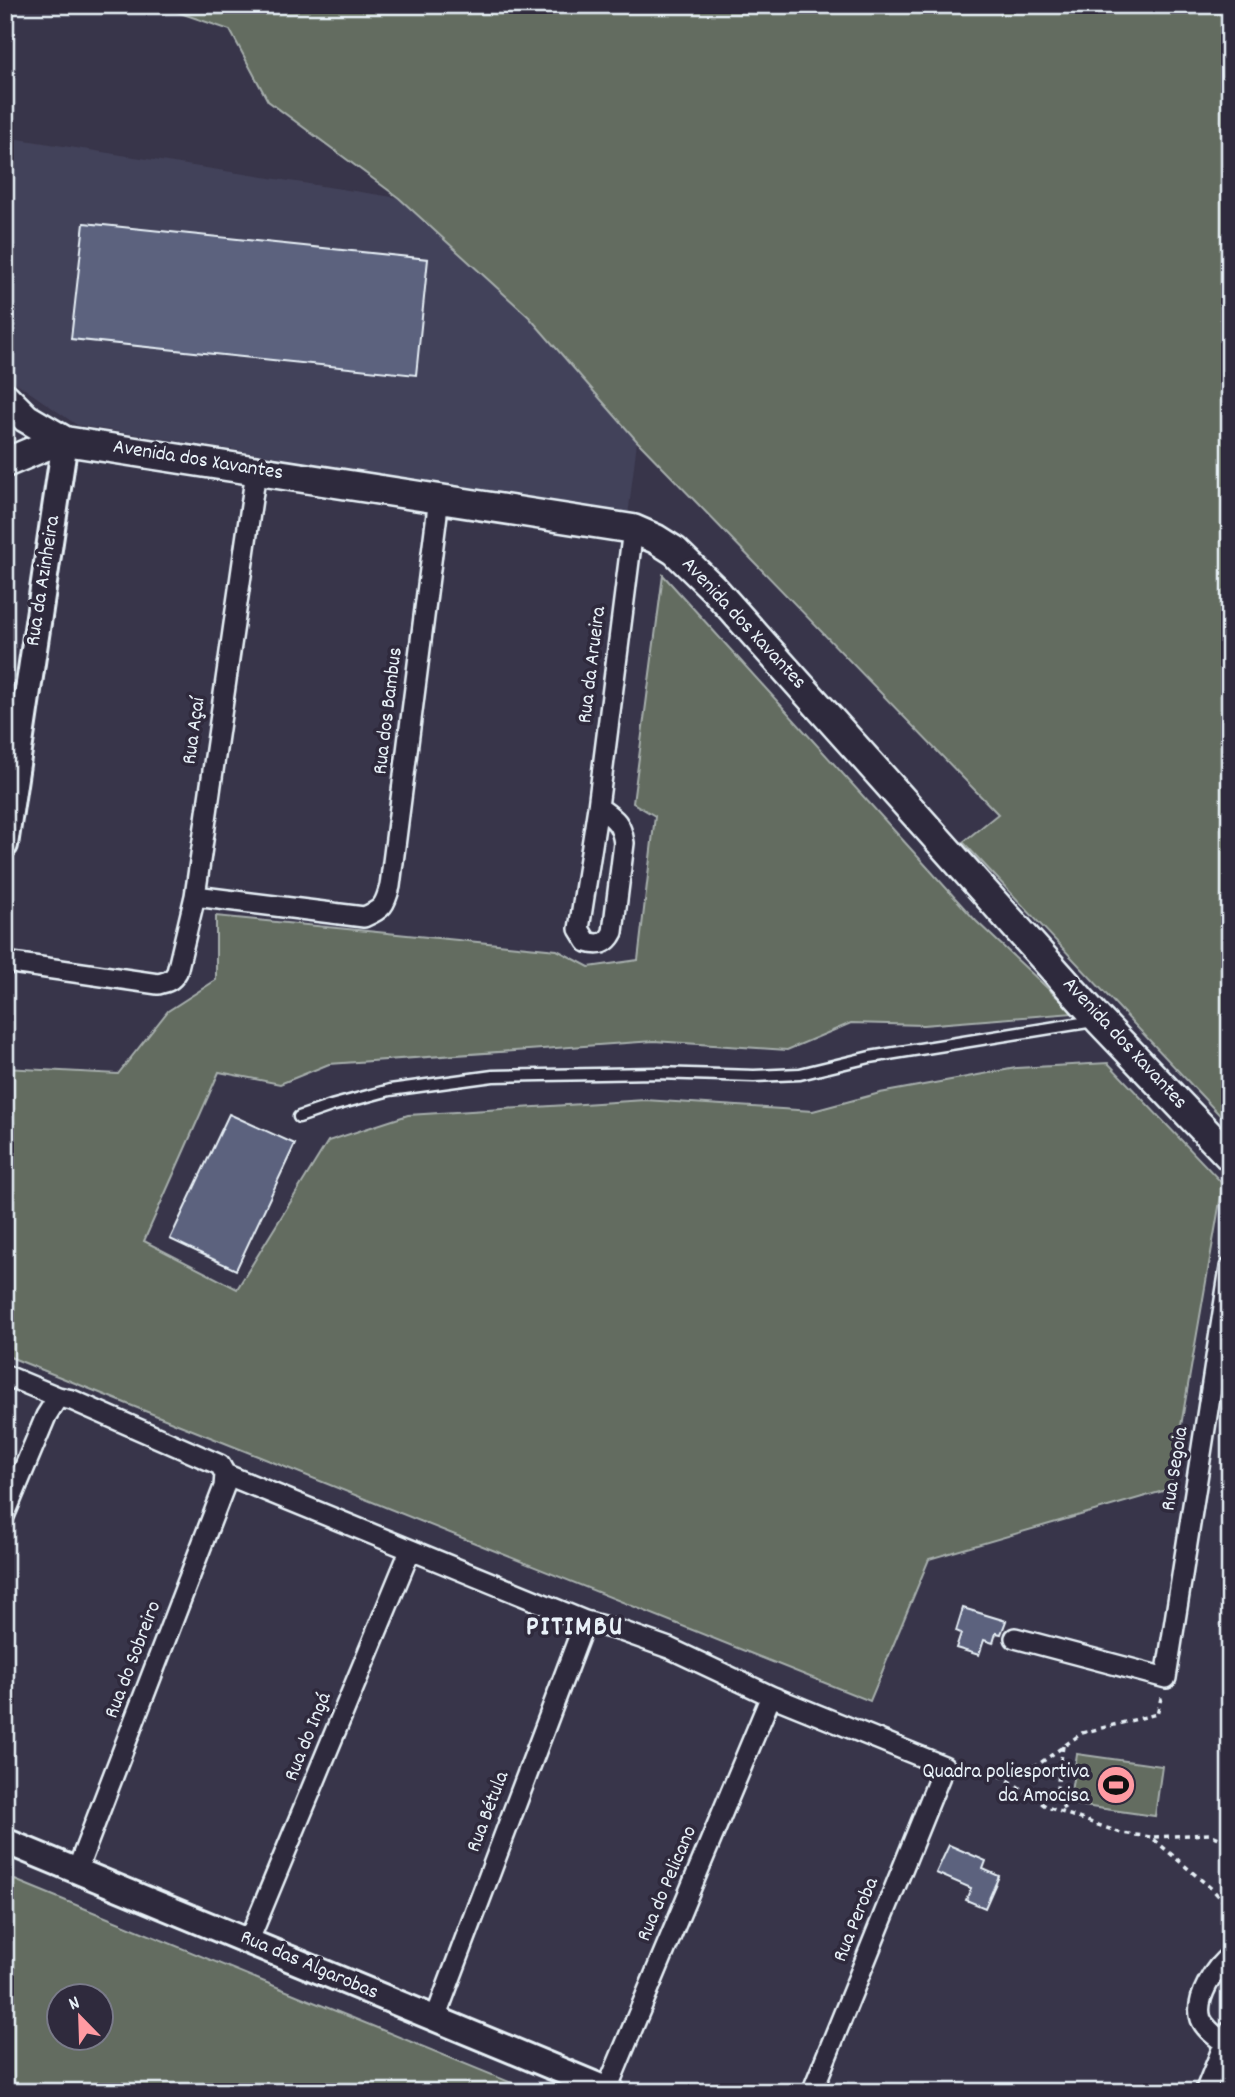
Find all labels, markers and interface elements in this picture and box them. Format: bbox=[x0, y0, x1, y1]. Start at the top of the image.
street label: Avenida dos Xavantes bbox=[111, 433, 285, 489]
street label: Rua da Azinheira bbox=[19, 512, 69, 648]
street label: Avenida dos Xavantes bbox=[673, 551, 813, 697]
street label: Rua da Arueira bbox=[571, 604, 615, 725]
street label: Rua dos Bambus bbox=[366, 646, 412, 776]
street label: Rua Açaí bbox=[175, 693, 215, 767]
street label: Avenida dos Xavantes bbox=[1054, 971, 1194, 1117]
street label: Rua Segoia bbox=[1155, 1424, 1198, 1513]
street label: Rua do Sobreiro bbox=[98, 1597, 170, 1723]
district label: PITIMBU bbox=[526, 1609, 624, 1649]
street label: Rua do Ingá bbox=[278, 1687, 341, 1786]
place label: Quadra poliesportiva da Amocisa bbox=[923, 1758, 1090, 1812]
sports icon: Quadra poliesportiva da Amocisa bbox=[1095, 1764, 1137, 1806]
street label: Rua Bétula bbox=[460, 1766, 519, 1857]
street label: Rua do Pelicano bbox=[630, 1822, 706, 1946]
street label: Rua Peroba bbox=[826, 1872, 888, 1967]
street label: Rua das Algarobas bbox=[235, 1923, 383, 2009]
north arrow bbox=[46, 1982, 116, 2052]
text: N bbox=[65, 1990, 84, 2019]

